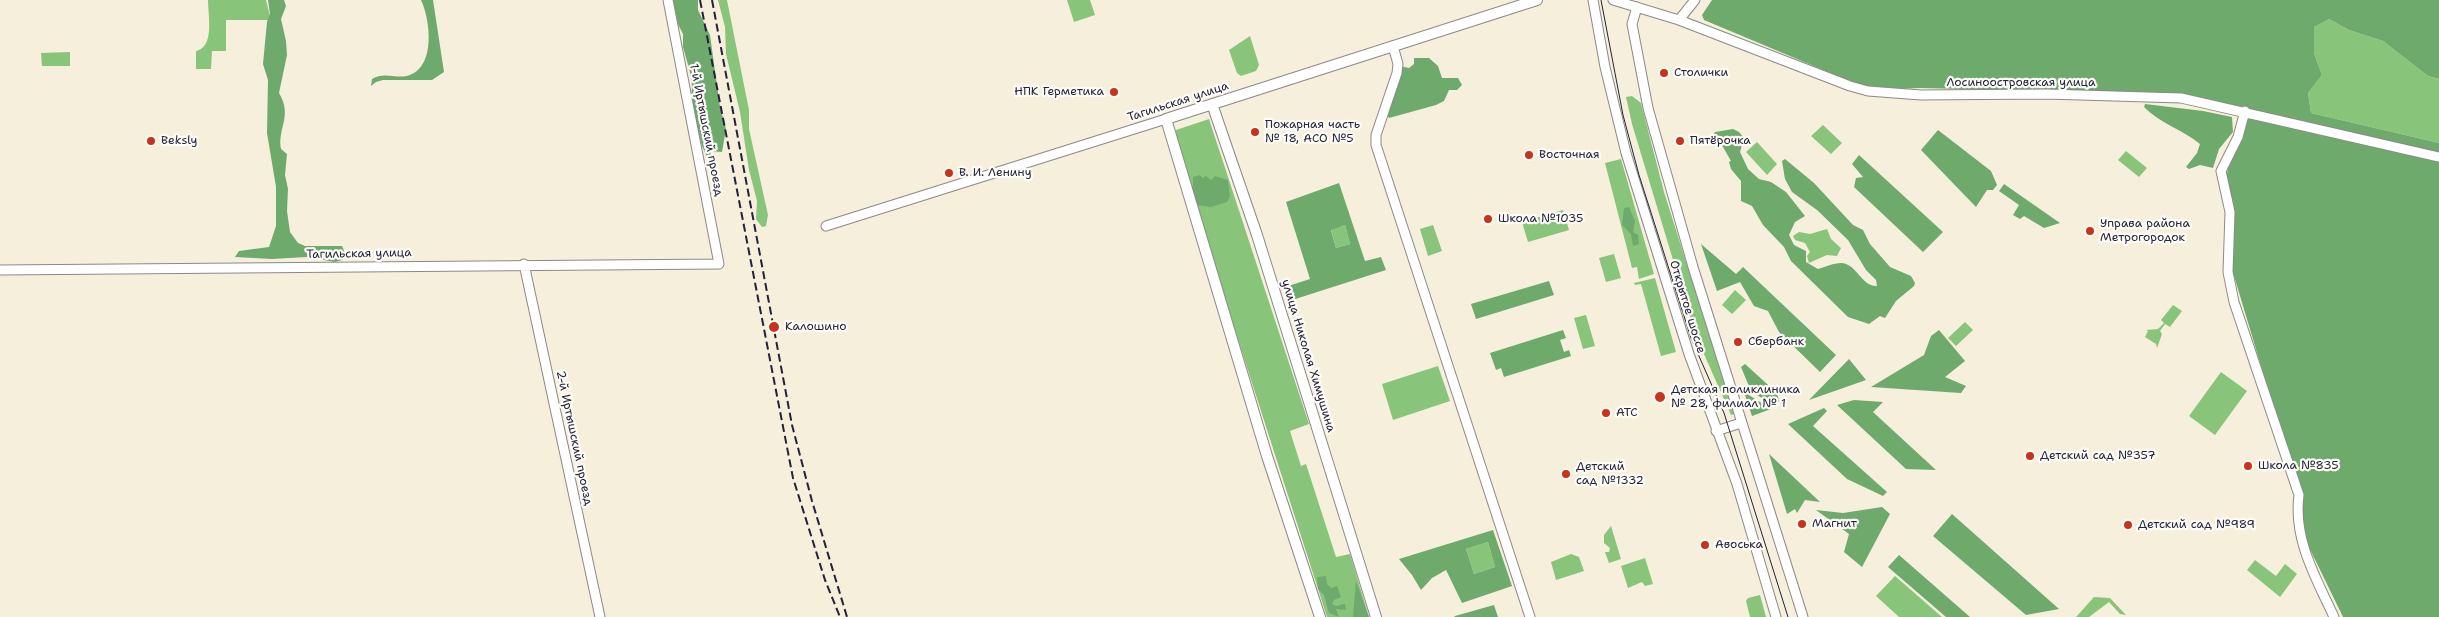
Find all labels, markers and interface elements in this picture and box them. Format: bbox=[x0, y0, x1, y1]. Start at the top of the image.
street label: 1-й Иртышский проезд bbox=[686, 63, 726, 197]
place label: Столички bbox=[1674, 66, 1728, 80]
marker: Столички bbox=[1658, 67, 1670, 79]
street label: Лосиноостровская улица bbox=[1946, 76, 2096, 90]
street label: Тагильская улица bbox=[1126, 79, 1230, 125]
place label: НПК Герметика bbox=[1014, 85, 1104, 99]
marker: НПК Герметика bbox=[1108, 86, 1120, 98]
place label: Пожарная часть № 18, АСО №5 bbox=[1265, 118, 1360, 146]
marker: Пожарная часть № 18, АСО №5 bbox=[1249, 126, 1261, 138]
place label: Beksly bbox=[161, 134, 197, 148]
place label: Пятёрочка bbox=[1690, 134, 1751, 148]
marker: Beksly bbox=[145, 135, 157, 147]
marker: Пятёрочка bbox=[1674, 135, 1686, 147]
place label: Восточная bbox=[1539, 148, 1599, 162]
marker: Восточная bbox=[1523, 149, 1535, 161]
place label: В. И. Ленину bbox=[959, 166, 1032, 180]
marker: В. И. Ленину bbox=[943, 167, 955, 179]
place label: Школа №1035 bbox=[1498, 212, 1583, 226]
marker: Школа №1035 bbox=[1482, 213, 1494, 225]
place label: Управа района Метрогородок bbox=[2100, 217, 2190, 245]
marker: Управа района Метрогородок bbox=[2084, 225, 2096, 237]
street label: Тагильская улица bbox=[306, 246, 412, 262]
street label: Открытое шоссе bbox=[1666, 259, 1708, 355]
street label: улица Николая Химушина bbox=[1278, 278, 1338, 434]
marker: Калошино bbox=[767, 320, 781, 334]
place label: Калошино bbox=[785, 320, 846, 334]
place label: Сбербанк bbox=[1748, 335, 1804, 349]
marker: Сбербанк bbox=[1732, 336, 1744, 348]
street label: 2-й Иртышский проезд bbox=[553, 369, 595, 507]
place label: Детская поликлиника № 28, филиал № 1 bbox=[1671, 383, 1800, 411]
marker: Детская поликлиника № 28, филиал № 1 bbox=[1653, 390, 1667, 404]
place label: АТС bbox=[1616, 406, 1638, 420]
marker: АТС bbox=[1600, 407, 1612, 419]
place label: Детский сад №357 bbox=[2040, 449, 2156, 463]
marker: Детский сад №357 bbox=[2024, 450, 2036, 462]
place label: Школа №835 bbox=[2258, 459, 2339, 473]
place label: Детский сад №1332 bbox=[1576, 460, 1644, 488]
marker: Школа №835 bbox=[2242, 460, 2254, 472]
marker: Детский сад №1332 bbox=[1560, 468, 1572, 480]
place label: Магнит bbox=[1812, 517, 1857, 531]
marker: Магнит bbox=[1796, 518, 1808, 530]
place label: Детский сад №989 bbox=[2138, 518, 2255, 532]
marker: Детский сад №989 bbox=[2122, 519, 2134, 531]
place label: Авоська bbox=[1715, 538, 1763, 552]
marker: Авоська bbox=[1699, 539, 1711, 551]

